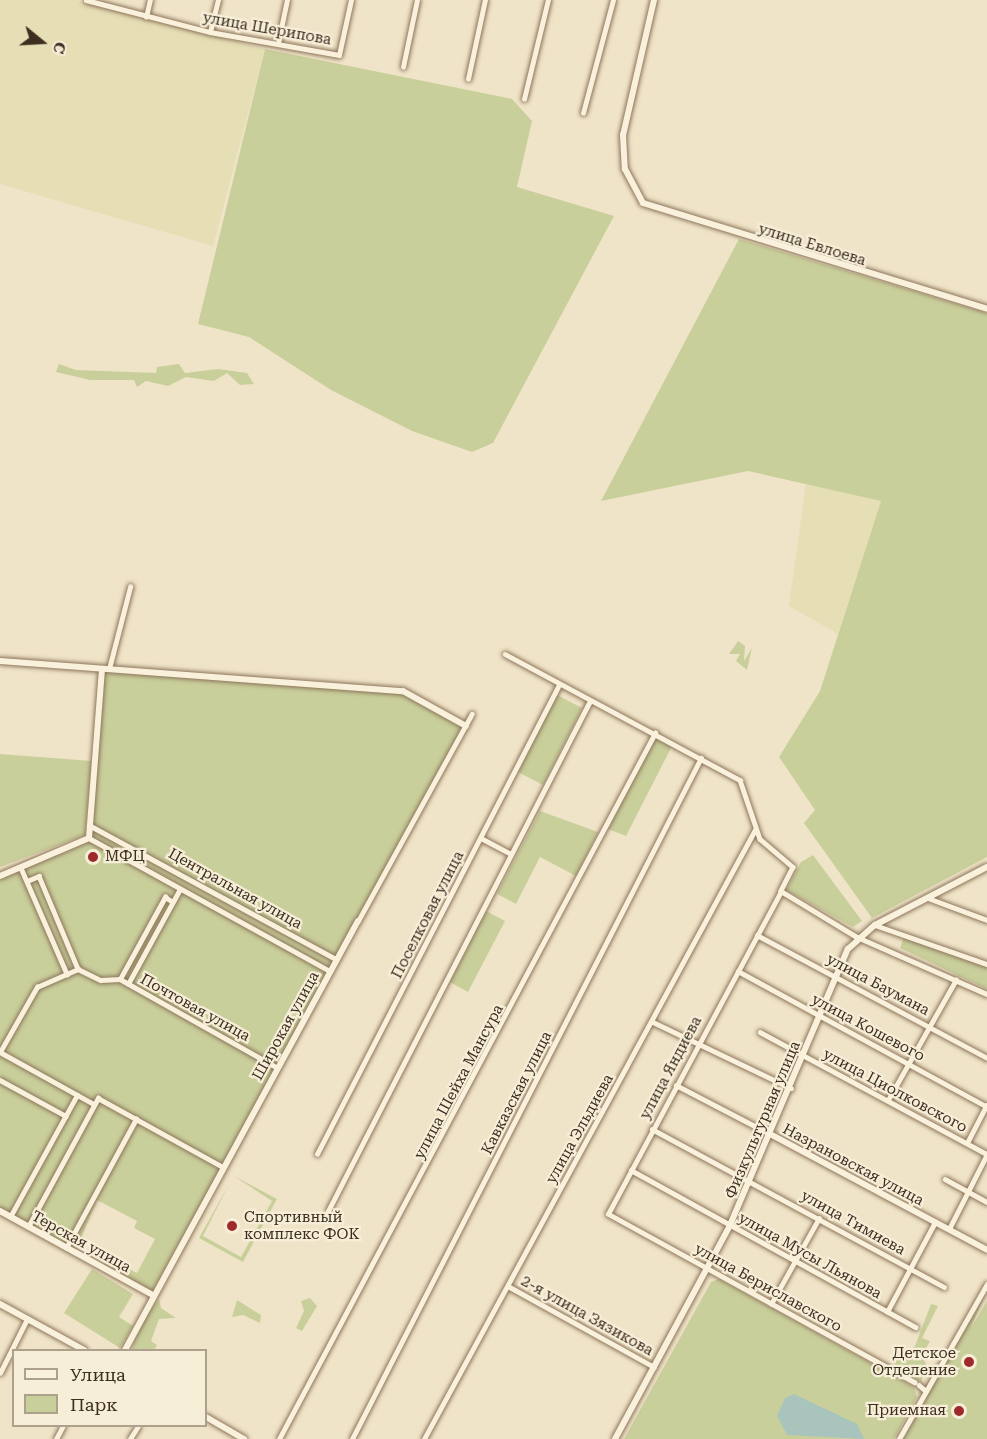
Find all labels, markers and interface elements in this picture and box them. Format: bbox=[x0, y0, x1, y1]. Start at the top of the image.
street label: улица Шерипова bbox=[201, 9, 333, 49]
north arrow bbox=[12, 12, 72, 72]
text: С bbox=[49, 39, 70, 56]
street label: улица Евлоева bbox=[756, 220, 868, 270]
street label: Центральная улица bbox=[165, 845, 305, 933]
place label: МФЦ bbox=[105, 848, 145, 866]
street label: Поселковая улица bbox=[388, 848, 468, 982]
marker: МФЦ bbox=[86, 850, 100, 864]
street label: улица Баумана bbox=[823, 950, 933, 1020]
street label: Широкая улица bbox=[249, 969, 323, 1083]
street label: Почтовая улица bbox=[137, 970, 253, 1046]
street label: улица Кошевого bbox=[808, 991, 928, 1065]
street label: улица Шейха Мансура bbox=[411, 1002, 507, 1162]
street label: улица Яндиева bbox=[636, 1013, 706, 1123]
street label: Кавказская улица bbox=[478, 1028, 556, 1158]
street label: Физкультурная улица bbox=[722, 1038, 804, 1202]
street label: улица Циолковского bbox=[820, 1045, 970, 1137]
street label: улица Эльдиева bbox=[542, 1071, 618, 1187]
street label: Назрановская улица bbox=[779, 1120, 927, 1210]
street label: улица Тимиева bbox=[798, 1187, 908, 1259]
street label: Терская улица bbox=[28, 1207, 134, 1277]
place label: Спортивный комплекс ФОК bbox=[244, 1208, 359, 1243]
street label: улица Мусы Льянова bbox=[735, 1209, 885, 1303]
marker: Спортивный комплекс ФОК bbox=[225, 1219, 239, 1233]
street label: улица Бериславского bbox=[691, 1240, 845, 1336]
street label: 2-я улица Зязикова bbox=[518, 1272, 656, 1360]
place label: Детское Отделение bbox=[872, 1344, 956, 1379]
legend bbox=[12, 1349, 207, 1427]
marker: Детское Отделение bbox=[960, 1353, 978, 1371]
text: Улица bbox=[70, 1364, 126, 1385]
text: Парк bbox=[70, 1394, 118, 1415]
place label: Приемная bbox=[867, 1402, 946, 1420]
marker: Приемная bbox=[950, 1402, 968, 1420]

